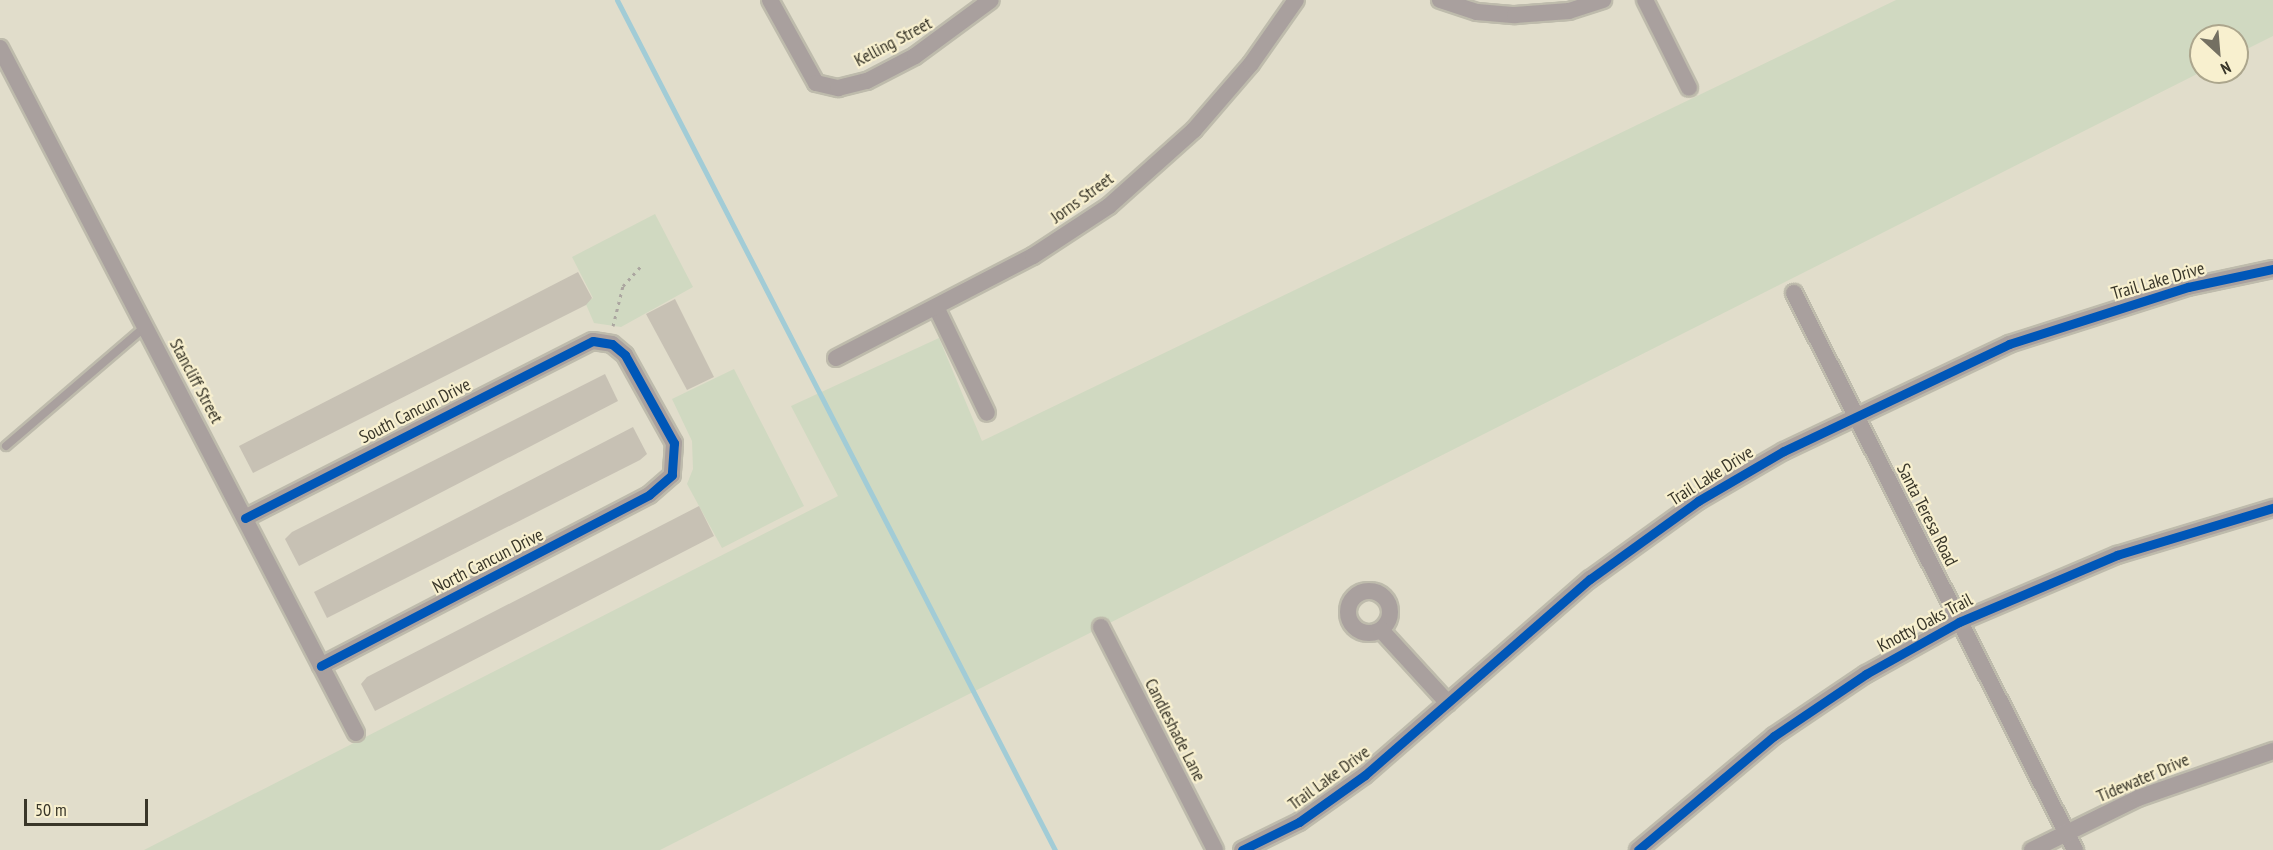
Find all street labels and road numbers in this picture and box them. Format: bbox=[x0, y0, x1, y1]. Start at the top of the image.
street label: Kelling Street bbox=[851, 13, 935, 71]
street label: Jorns Street bbox=[1046, 168, 1118, 228]
street label: Trail Lake Drive bbox=[2109, 257, 2207, 305]
street label: Stancliff Street bbox=[165, 335, 227, 427]
street label: South Cancun Drive bbox=[356, 374, 474, 448]
street label: Trail Lake Drive bbox=[1665, 441, 1757, 511]
street label: Santa Teresa Road bbox=[1892, 460, 1962, 570]
street label: North Cancun Drive bbox=[429, 524, 547, 598]
street label: Knotty Oaks Trail bbox=[1873, 589, 1977, 657]
street label: Candleshade Lane bbox=[1140, 675, 1210, 785]
street label: Trail Lake Drive bbox=[1284, 741, 1374, 815]
street label: Tidewater Drive bbox=[2093, 749, 2193, 807]

